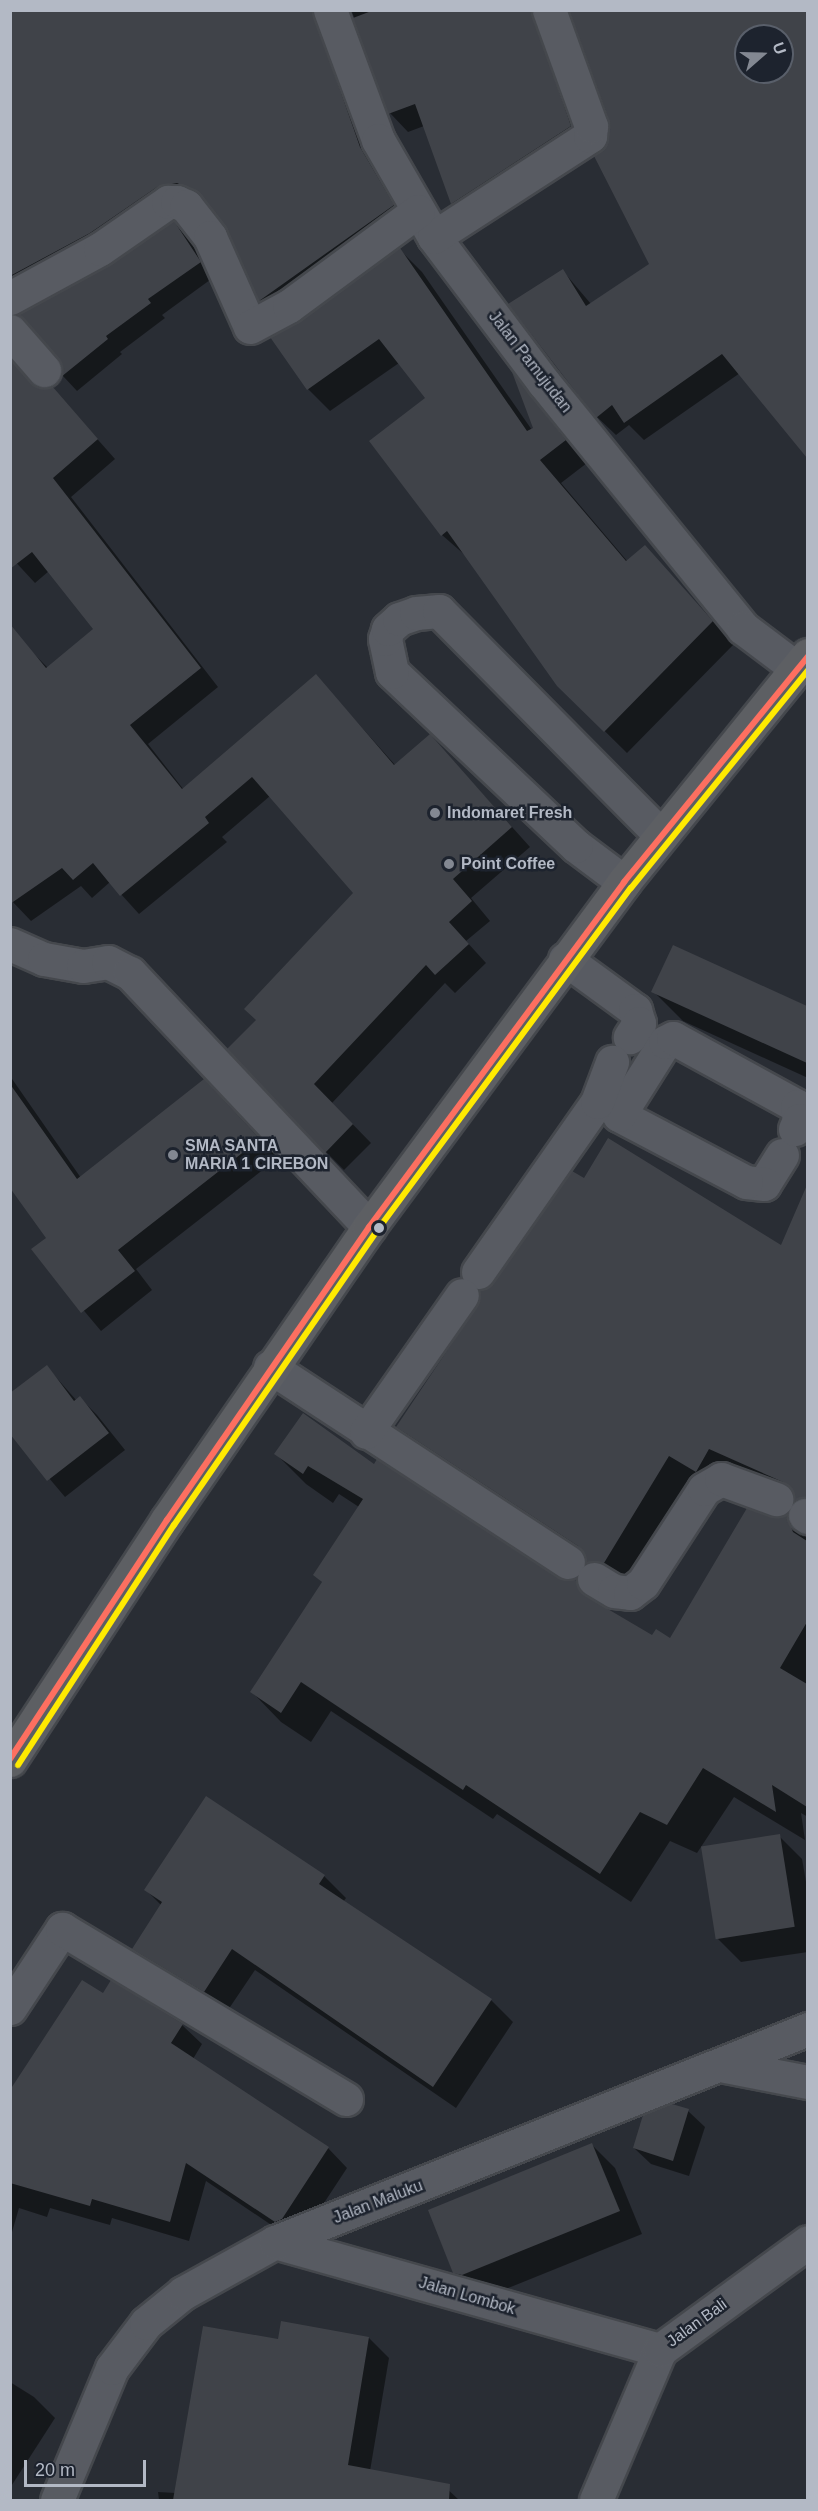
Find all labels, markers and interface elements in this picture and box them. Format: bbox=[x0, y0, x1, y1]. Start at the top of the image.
north arrow bbox=[734, 24, 794, 84]
text: U bbox=[770, 40, 789, 57]
street label: Jalan Pamujudan bbox=[484, 307, 576, 417]
place label: Indomaret Fresh bbox=[447, 803, 572, 823]
marker: Indomaret Fresh bbox=[428, 806, 442, 820]
place label: Point Coffee bbox=[461, 854, 555, 874]
marker: Point Coffee bbox=[442, 857, 456, 871]
place label: SMA SANTA MARIA 1 CIREBON bbox=[185, 1136, 329, 1174]
marker: SMA SANTA MARIA 1 CIREBON bbox=[166, 1148, 180, 1162]
unlabelled marker bbox=[373, 1222, 385, 1234]
street label: Jalan Maluku bbox=[331, 2176, 425, 2228]
street label: Jalan Lombok bbox=[416, 2273, 518, 2319]
street label: Jalan Bali bbox=[663, 2295, 731, 2351]
scale bar bbox=[27, 2448, 148, 2486]
text: 20 m bbox=[35, 2460, 75, 2480]

